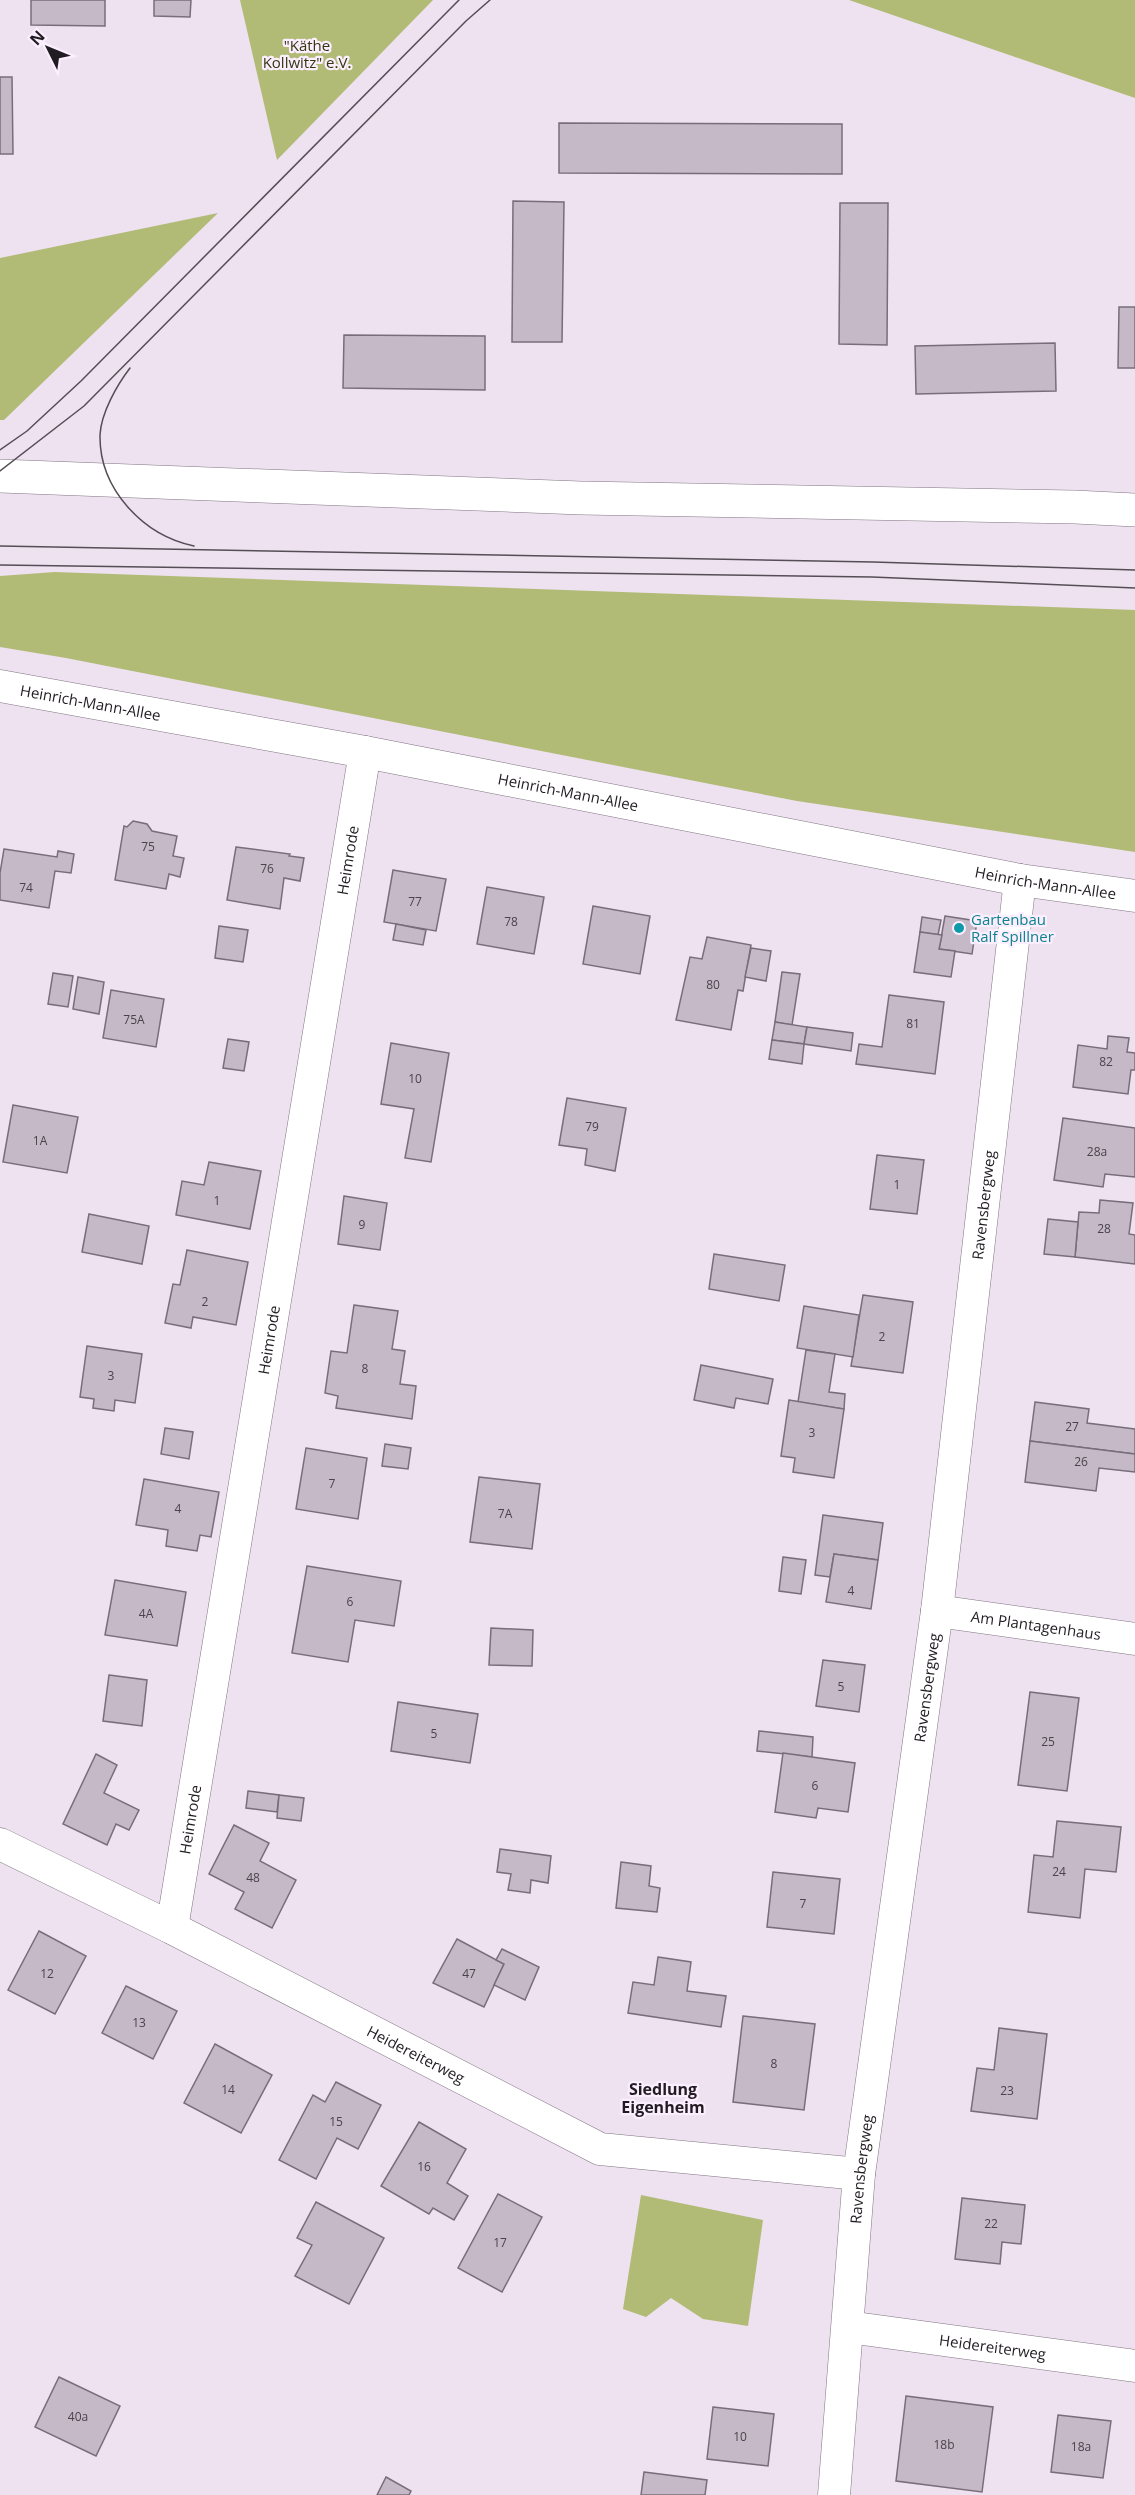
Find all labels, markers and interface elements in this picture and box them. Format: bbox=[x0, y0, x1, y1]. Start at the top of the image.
north arrow bbox=[18, 18, 78, 78]
text: N bbox=[25, 26, 50, 50]
park label: "Käthe Kollwitz" e.V. bbox=[263, 35, 351, 72]
street label: Heinrich-Mann-Allee bbox=[19, 680, 163, 725]
street label: Heinrich-Mann-Allee bbox=[496, 768, 640, 815]
street label: Heimrode bbox=[332, 824, 363, 896]
house number: 75 bbox=[141, 838, 155, 855]
house number: 76 bbox=[260, 860, 274, 877]
street label: Heinrich-Mann-Allee bbox=[973, 861, 1117, 903]
house number: 74 bbox=[19, 879, 33, 896]
house number: 77 bbox=[408, 893, 422, 910]
place label: Gartenbau Ralf Spillner bbox=[971, 909, 1054, 946]
house number: 78 bbox=[504, 913, 518, 930]
marker: Gartenbau Ralf Spillner bbox=[952, 921, 966, 935]
house number: 80 bbox=[706, 976, 720, 993]
house number: 75A bbox=[123, 1011, 145, 1028]
house number: 81 bbox=[906, 1015, 920, 1032]
house number: 82 bbox=[1099, 1053, 1113, 1070]
house number: 10 bbox=[408, 1070, 422, 1087]
house number: 79 bbox=[585, 1118, 599, 1135]
house number: 1A bbox=[33, 1132, 48, 1149]
house number: 28a bbox=[1087, 1143, 1107, 1160]
street label: Ravensbergweg bbox=[967, 1149, 999, 1261]
house number: 1 bbox=[894, 1176, 900, 1193]
house number: 1 bbox=[214, 1192, 220, 1209]
house number: 9 bbox=[359, 1216, 366, 1233]
house number: 28 bbox=[1097, 1220, 1111, 1237]
house number: 2 bbox=[202, 1293, 209, 1310]
street label: Heimrode bbox=[253, 1304, 284, 1376]
house number: 2 bbox=[879, 1328, 886, 1345]
house number: 8 bbox=[362, 1360, 369, 1377]
house number: 3 bbox=[108, 1367, 115, 1384]
house number: 27 bbox=[1065, 1418, 1079, 1435]
house number: 3 bbox=[809, 1424, 816, 1441]
house number: 26 bbox=[1074, 1453, 1088, 1470]
house number: 7 bbox=[329, 1475, 336, 1492]
house number: 4 bbox=[175, 1500, 182, 1517]
house number: 7A bbox=[498, 1505, 513, 1522]
house number: 4 bbox=[848, 1582, 855, 1599]
house number: 6 bbox=[347, 1593, 354, 1610]
house number: 4A bbox=[139, 1605, 154, 1622]
street label: Am Plantagenhaus bbox=[970, 1606, 1102, 1644]
street label: Ravensbergweg bbox=[909, 1632, 944, 1743]
house number: 5 bbox=[838, 1678, 845, 1695]
house number: 5 bbox=[431, 1725, 438, 1742]
house number: 25 bbox=[1041, 1733, 1055, 1750]
house number: 6 bbox=[812, 1777, 819, 1794]
street label: Heimrode bbox=[174, 1783, 205, 1856]
house number: 24 bbox=[1052, 1863, 1066, 1880]
house number: 48 bbox=[246, 1869, 260, 1886]
house number: 7 bbox=[800, 1895, 807, 1912]
house number: 12 bbox=[40, 1965, 54, 1982]
house number: 47 bbox=[462, 1965, 476, 1982]
house number: 13 bbox=[132, 2014, 146, 2031]
street label: Heidereiterweg bbox=[364, 2020, 468, 2088]
house number: 8 bbox=[771, 2055, 778, 2072]
district label: Siedlung Eigenheim bbox=[621, 2078, 705, 2118]
house number: 14 bbox=[221, 2081, 235, 2098]
house number: 23 bbox=[1000, 2082, 1014, 2099]
house number: 15 bbox=[329, 2113, 343, 2130]
street label: Ravensbergweg bbox=[845, 2113, 877, 2225]
house number: 16 bbox=[417, 2158, 431, 2175]
house number: 22 bbox=[984, 2215, 998, 2232]
house number: 17 bbox=[493, 2234, 507, 2251]
street label: Heidereiterweg bbox=[938, 2330, 1047, 2364]
house number: 40a bbox=[68, 2408, 88, 2425]
house number: 10 bbox=[733, 2428, 747, 2445]
house number: 18b bbox=[933, 2436, 955, 2453]
house number: 18a bbox=[1071, 2438, 1091, 2455]

